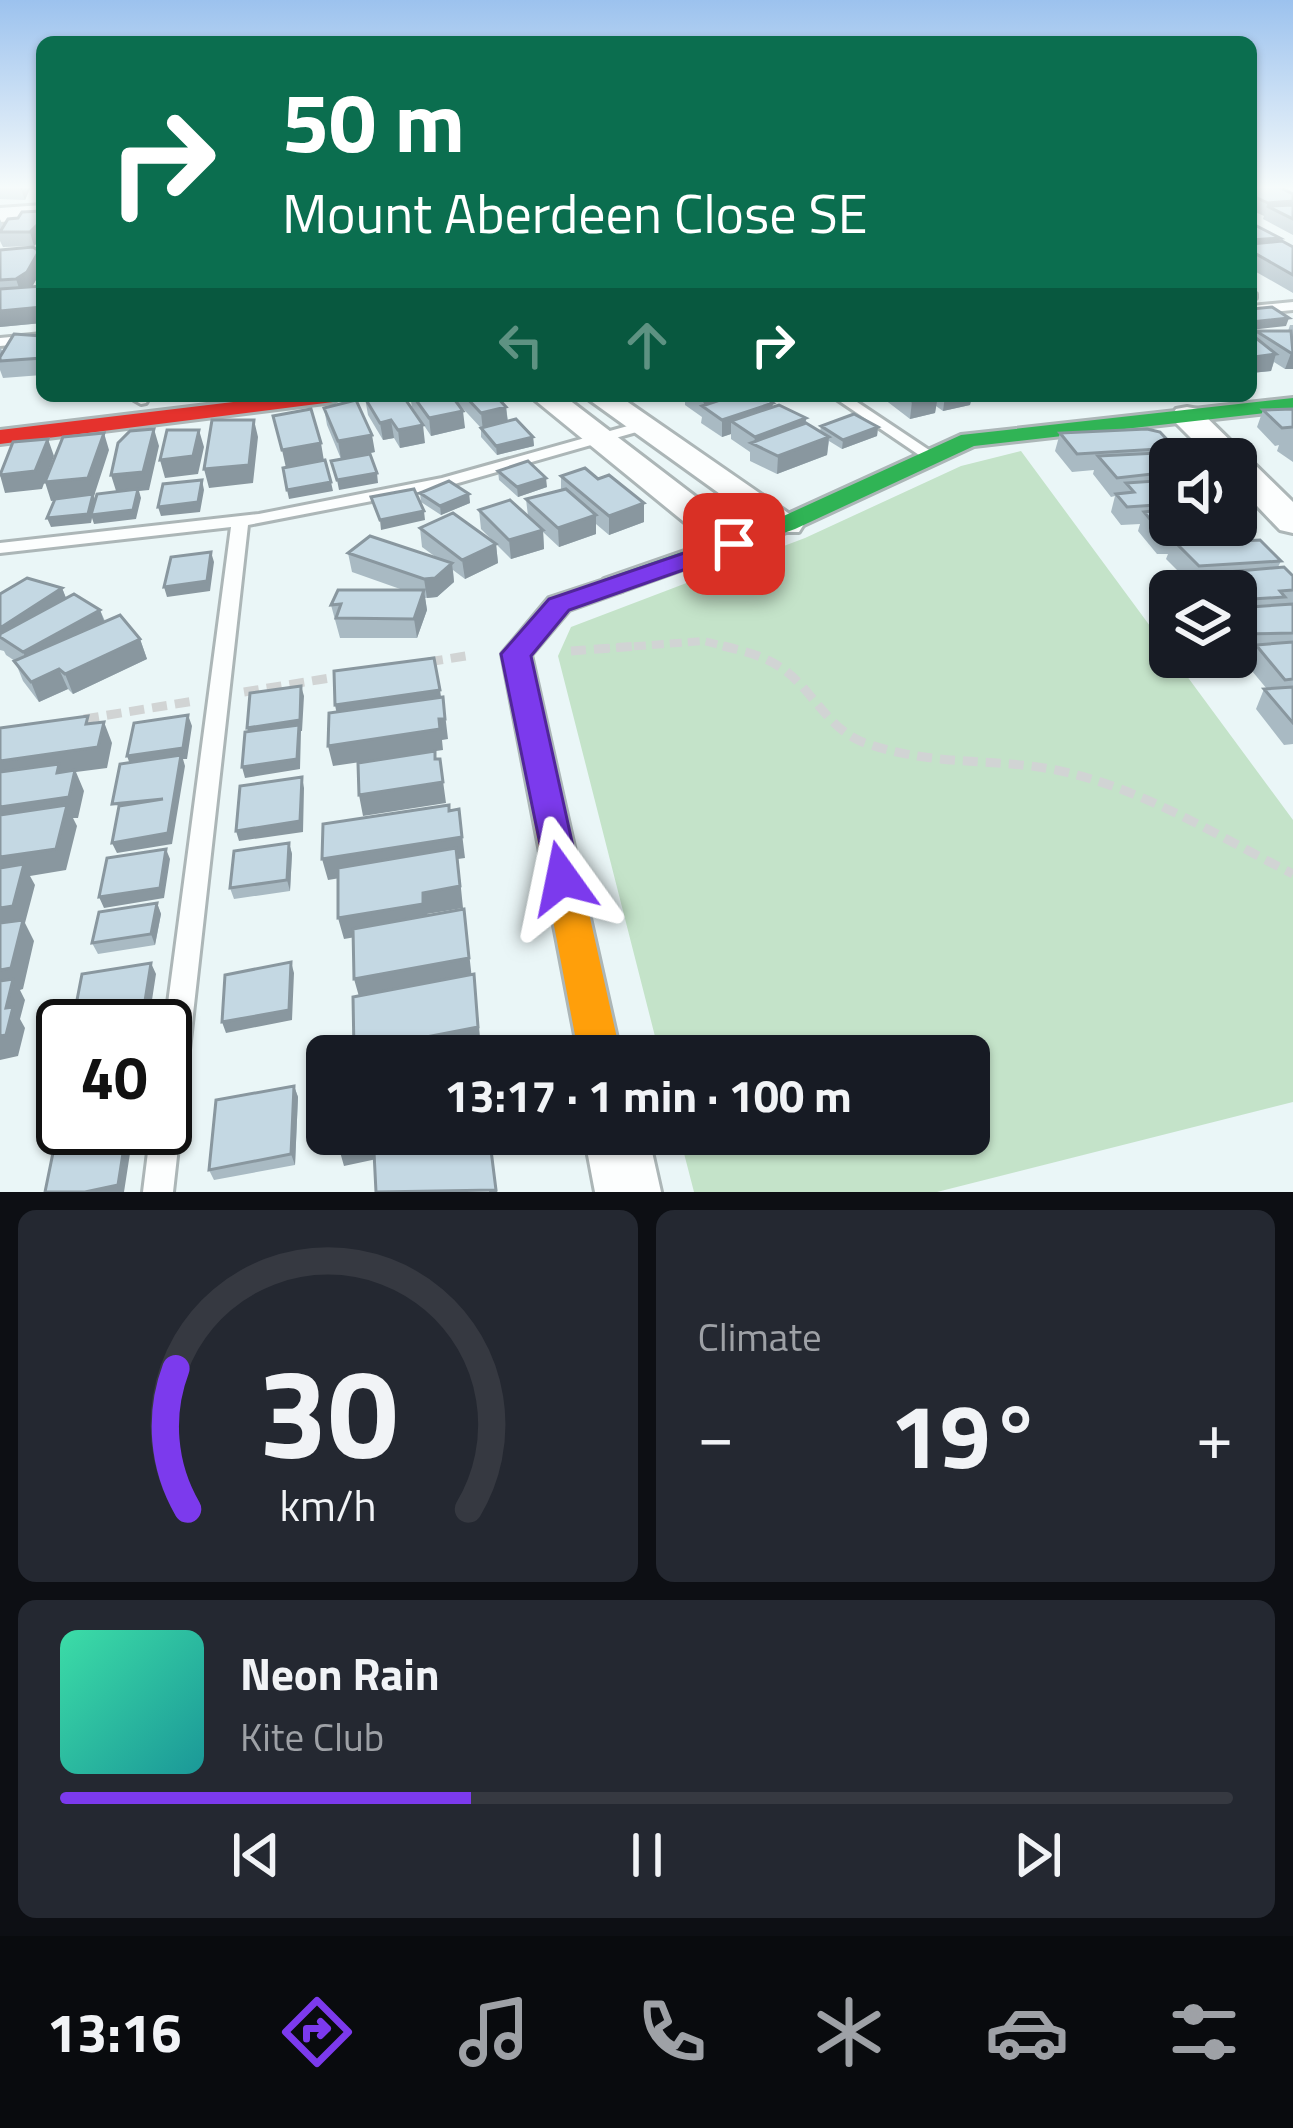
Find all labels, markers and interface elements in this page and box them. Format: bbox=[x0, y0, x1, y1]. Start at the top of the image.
text: 50 m bbox=[282, 57, 465, 185]
icon: right bbox=[84, 84, 240, 240]
text: Mount Aberdeen Close SE bbox=[282, 172, 868, 254]
icon: left bbox=[488, 312, 554, 378]
icon: ahead bbox=[614, 312, 680, 378]
icon: right bbox=[740, 312, 806, 378]
map controls bbox=[1149, 438, 1257, 678]
button: sound bbox=[1149, 438, 1257, 546]
pin bbox=[683, 493, 785, 595]
icon: arrive bbox=[701, 511, 767, 577]
button: layers bbox=[1149, 570, 1257, 678]
position arrow bbox=[499, 815, 625, 941]
speed limit sign: 40 bbox=[36, 999, 192, 1155]
text: 13:17 · 1 min · 100 m bbox=[444, 1061, 852, 1129]
text: Climate bbox=[698, 1307, 822, 1366]
text: 30 bbox=[258, 1317, 398, 1506]
text: 19° bbox=[890, 1366, 1041, 1503]
text: − bbox=[698, 1384, 734, 1485]
text: + bbox=[1196, 1384, 1233, 1485]
text: km/h bbox=[279, 1472, 376, 1538]
text: Neon Rain bbox=[240, 1639, 440, 1707]
text: Kite Club bbox=[240, 1707, 384, 1766]
icon: previous bbox=[223, 1822, 289, 1888]
icon: pause bbox=[614, 1822, 680, 1888]
icon: next bbox=[1005, 1822, 1071, 1888]
icon: directions bbox=[275, 1990, 359, 2074]
icon: music bbox=[452, 1990, 536, 2074]
icon: phone bbox=[630, 1990, 714, 2074]
icon: climate bbox=[807, 1990, 891, 2074]
icon: car bbox=[985, 1990, 1069, 2074]
icon: filters bbox=[1162, 1990, 1246, 2074]
text: 13:16 bbox=[47, 1991, 182, 2073]

